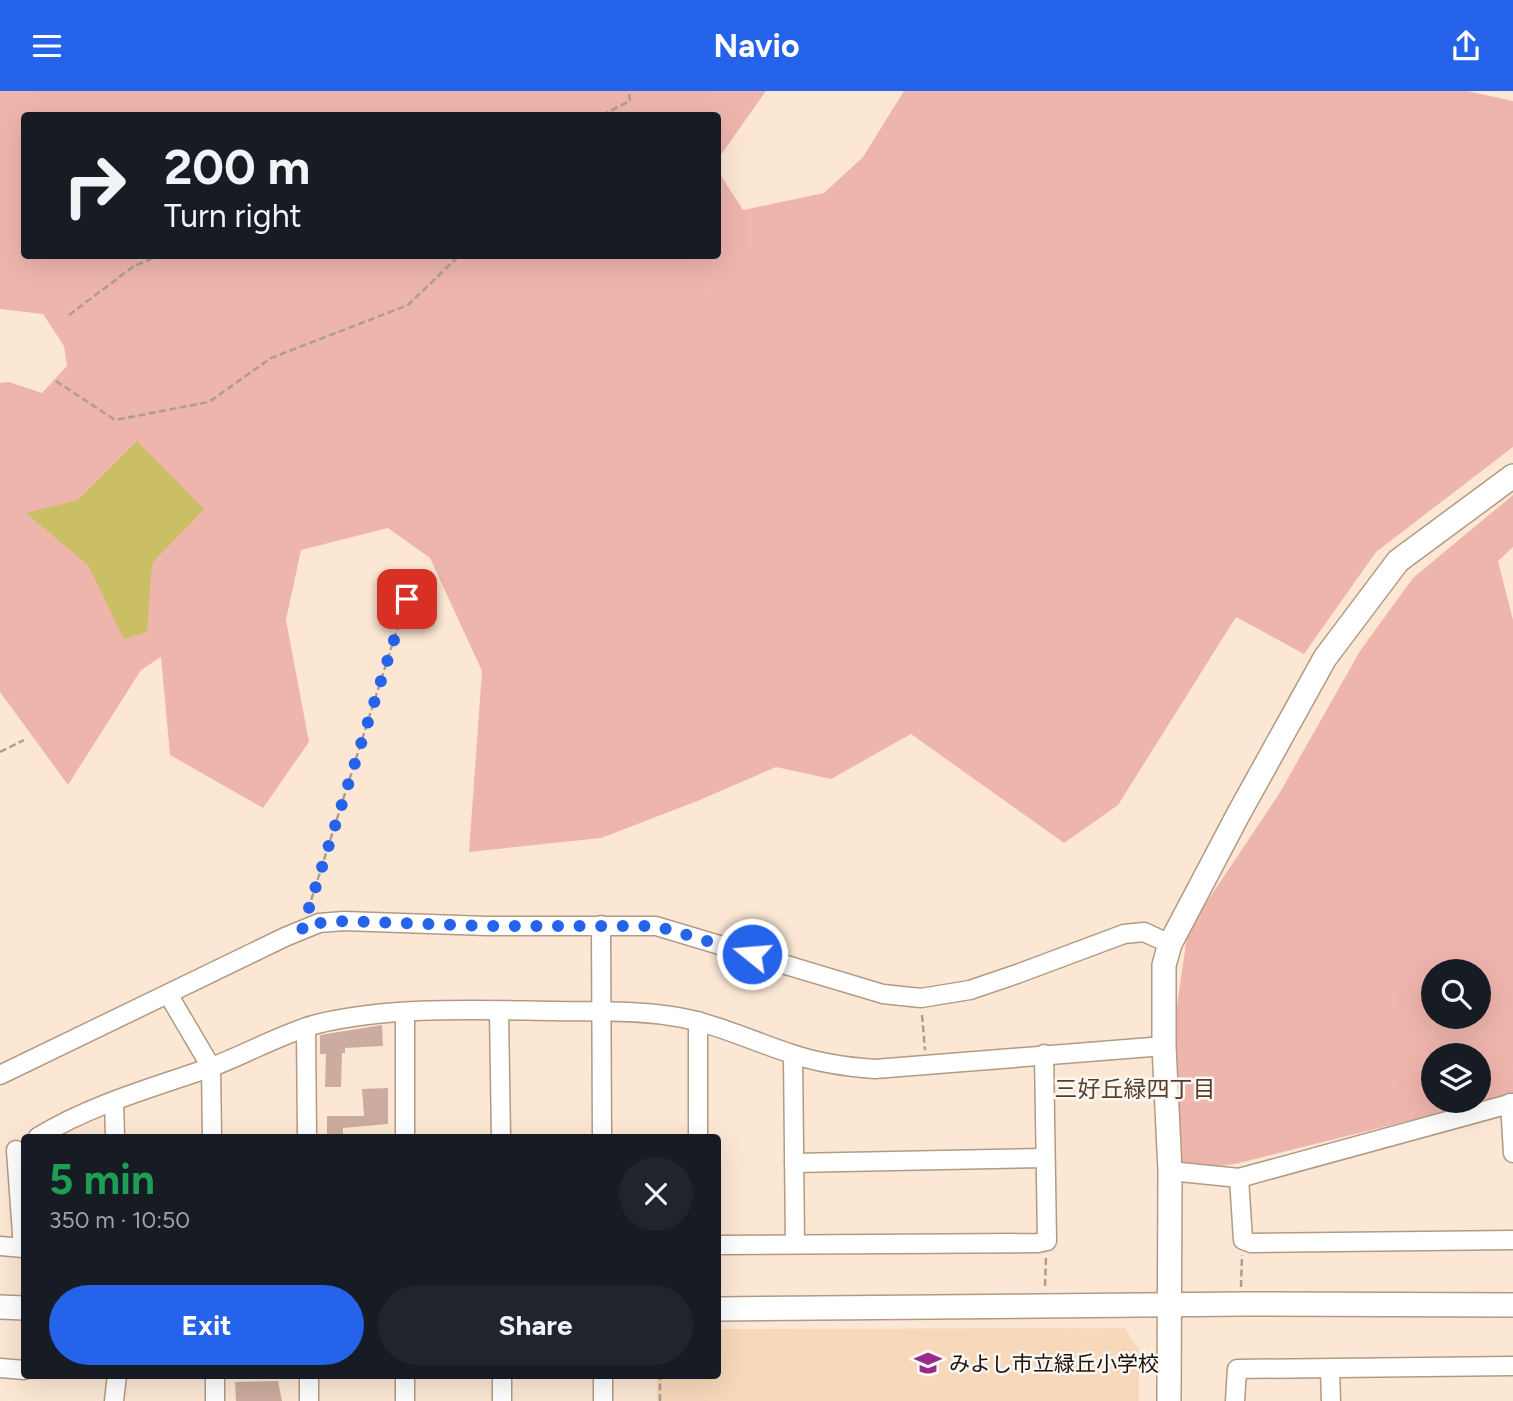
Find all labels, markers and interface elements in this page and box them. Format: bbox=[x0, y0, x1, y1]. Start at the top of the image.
icon: menu bbox=[28, 27, 66, 65]
text: Navio bbox=[713, 27, 800, 65]
icon: share bbox=[1447, 27, 1485, 65]
text: 200 m bbox=[164, 137, 310, 196]
icon: right bbox=[49, 140, 140, 231]
text: Turn right bbox=[164, 197, 302, 235]
pin bbox=[377, 569, 437, 629]
icon: arrive bbox=[388, 580, 426, 618]
position arrow bbox=[715, 917, 789, 991]
map controls bbox=[1421, 959, 1491, 1113]
button: search bbox=[1421, 959, 1491, 1029]
button: layers bbox=[1421, 1043, 1491, 1113]
district label: 三好丘緑四丁目 bbox=[1055, 1075, 1216, 1103]
text: 5 min bbox=[49, 1154, 155, 1205]
button: close bbox=[619, 1157, 693, 1231]
text: 350 m · 10:50 bbox=[49, 1206, 190, 1234]
button: Exit bbox=[49, 1285, 364, 1365]
button: Share bbox=[378, 1285, 693, 1365]
school or university icon: みよし市立緑丘小学校 bbox=[913, 1348, 943, 1378]
place label: みよし市立緑丘小学校 bbox=[949, 1351, 1159, 1376]

